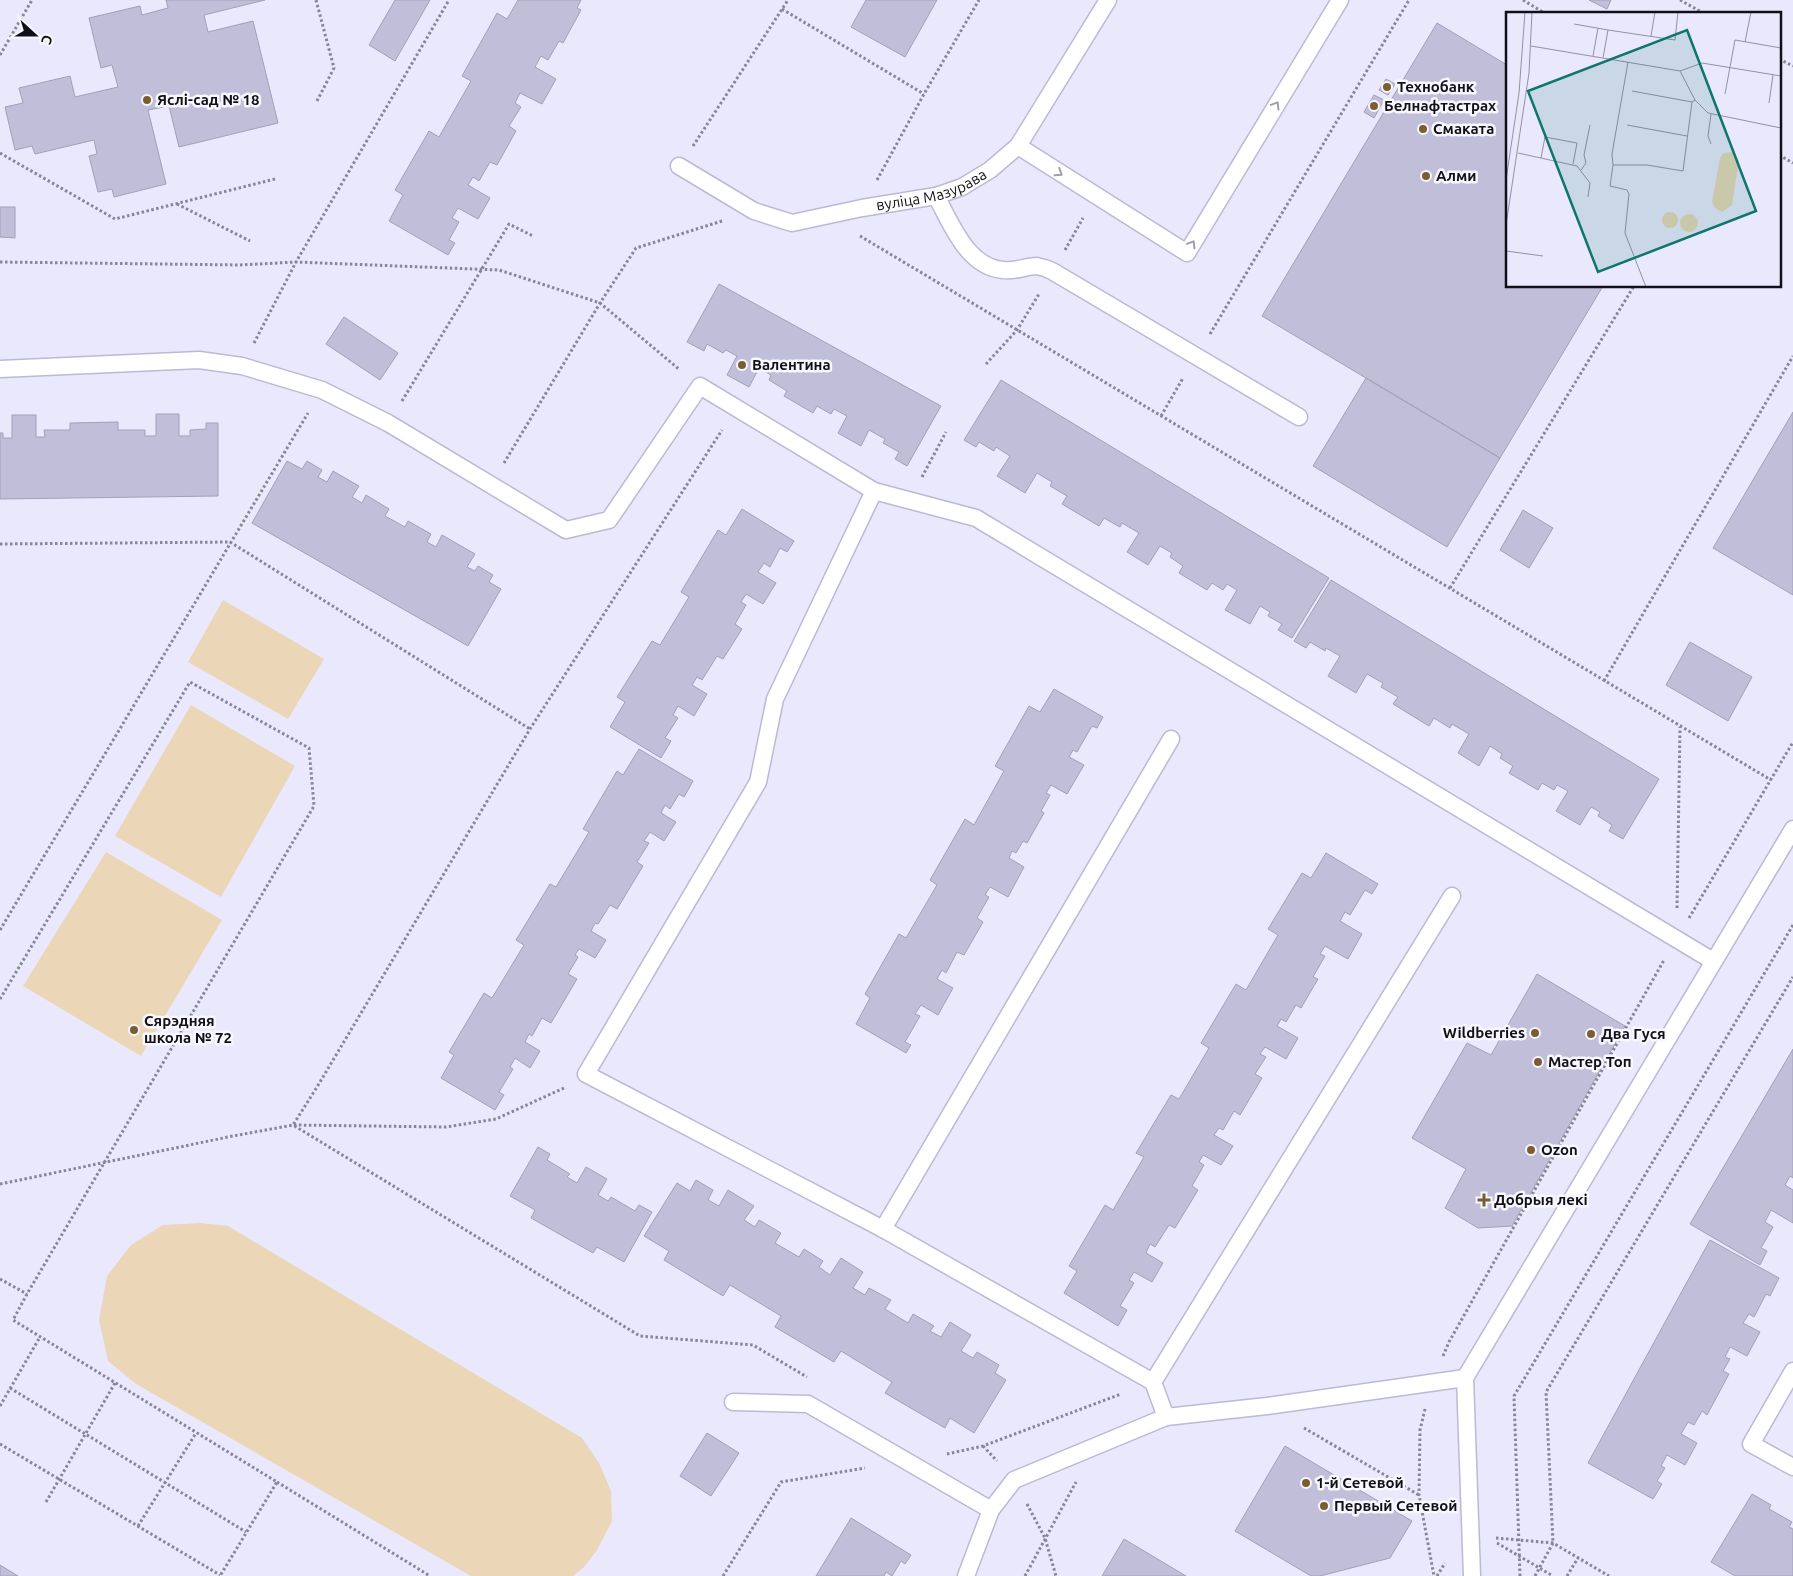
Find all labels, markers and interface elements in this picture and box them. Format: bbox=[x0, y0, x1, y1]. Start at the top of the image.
north arrow bbox=[10, 10, 60, 60]
inset map bbox=[1506, 12, 1780, 288]
text: С bbox=[38, 33, 56, 47]
place label: Технобанк bbox=[1397, 78, 1475, 95]
marker: Технобанк bbox=[1381, 81, 1393, 93]
place label: Яслі-сад № 18 bbox=[157, 91, 259, 108]
marker: Яслі-сад № 18 bbox=[141, 94, 153, 106]
place label: Белнафтастрах bbox=[1384, 97, 1496, 114]
marker: Белнафтастрах bbox=[1368, 100, 1380, 112]
one-way arrow bbox=[1270, 101, 1280, 110]
place label: Смаката bbox=[1433, 120, 1494, 137]
marker: Смаката bbox=[1417, 123, 1429, 135]
street label: вуліца Мазурава bbox=[875, 165, 989, 214]
one-way arrow bbox=[1053, 167, 1062, 176]
place label: Алми bbox=[1436, 167, 1477, 184]
marker: Алми bbox=[1420, 170, 1432, 182]
one-way arrow bbox=[1186, 240, 1196, 249]
place label: Валентина bbox=[752, 356, 831, 373]
marker: Валентина bbox=[736, 359, 748, 371]
place label: Сярэдняя школа № 72 bbox=[144, 1012, 232, 1046]
marker: Сярэдняя школа № 72 bbox=[128, 1024, 140, 1036]
place label: Wildberries bbox=[1443, 1024, 1525, 1041]
place label: Два Гуся bbox=[1601, 1025, 1666, 1042]
marker: Wildberries bbox=[1529, 1027, 1541, 1039]
marker: Два Гуся bbox=[1585, 1028, 1597, 1040]
place label: Мастер Топ bbox=[1548, 1053, 1632, 1070]
marker: Мастер Топ bbox=[1532, 1056, 1544, 1068]
place label: Ozon bbox=[1541, 1141, 1578, 1158]
marker: Ozon bbox=[1525, 1144, 1537, 1156]
place label: Добрыя лекі bbox=[1494, 1191, 1588, 1208]
marker: Добрыя лекі bbox=[1478, 1194, 1490, 1206]
place label: 1-й Сетевой bbox=[1316, 1474, 1404, 1491]
marker: 1-й Сетевой bbox=[1300, 1477, 1312, 1489]
place label: Первый Сетевой bbox=[1334, 1497, 1457, 1514]
marker: Первый Сетевой bbox=[1318, 1500, 1330, 1512]

